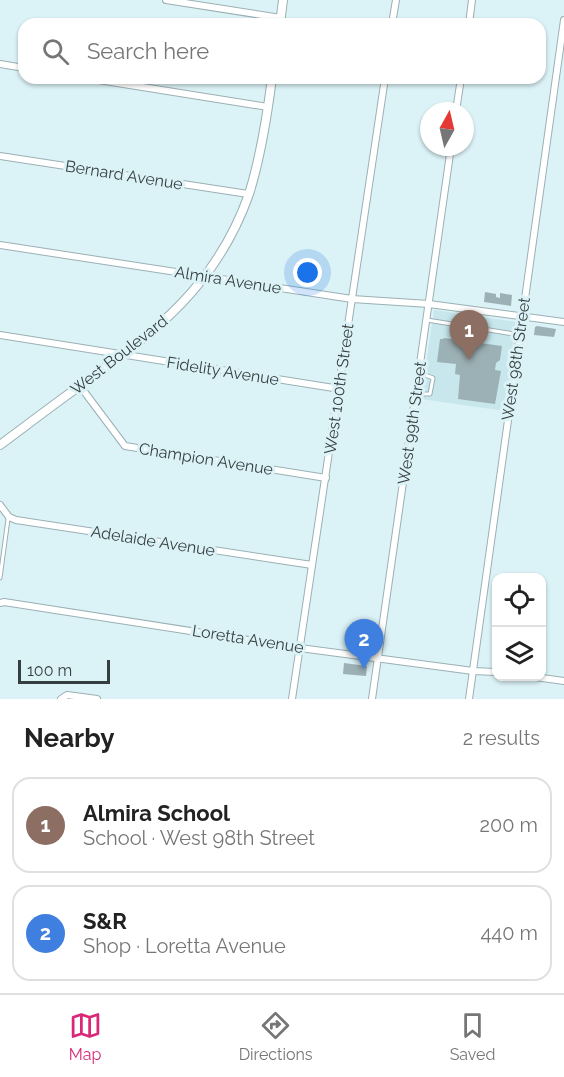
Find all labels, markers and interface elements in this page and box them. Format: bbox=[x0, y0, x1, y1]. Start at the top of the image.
search box bbox=[18, 18, 546, 84]
icon: search bbox=[39, 35, 72, 68]
text: Search here bbox=[87, 38, 209, 64]
north arrow bbox=[420, 102, 474, 156]
street label: Bernard Avenue bbox=[64, 156, 184, 194]
your location bbox=[293, 258, 322, 287]
street label: Almira Avenue bbox=[173, 262, 283, 298]
street label: West 98th Street bbox=[498, 296, 534, 422]
pin: 1 bbox=[450, 310, 488, 360]
street label: West Boulevard bbox=[67, 311, 171, 399]
street label: West 100th Street bbox=[320, 322, 358, 456]
street label: Fidelity Avenue bbox=[165, 353, 281, 389]
street label: West 99th Street bbox=[394, 360, 430, 486]
street label: Champion Avenue bbox=[138, 439, 274, 479]
street label: Adelaide Avenue bbox=[90, 522, 216, 560]
map controls bbox=[492, 573, 546, 681]
button: locate bbox=[492, 573, 546, 627]
pin: 2 bbox=[344, 620, 384, 669]
street label: Loretta Avenue bbox=[191, 621, 305, 657]
button: layers bbox=[492, 627, 546, 681]
scale bar bbox=[18, 657, 110, 684]
text: 100 m bbox=[27, 661, 72, 680]
text: Nearby bbox=[24, 723, 114, 753]
text: 2 results bbox=[463, 726, 540, 750]
text: Almira School bbox=[83, 800, 230, 826]
text: 1 bbox=[41, 813, 50, 837]
text: 200 m bbox=[480, 813, 538, 837]
text: School · West 98th Street bbox=[83, 826, 315, 850]
text: S&R bbox=[83, 908, 127, 934]
text: 2 bbox=[40, 921, 51, 945]
text: 440 m bbox=[480, 921, 538, 945]
text: Shop · Loretta Avenue bbox=[83, 934, 286, 958]
tab: Map bbox=[69, 1009, 102, 1064]
tab: Directions bbox=[239, 1009, 313, 1064]
tab: Saved bbox=[450, 1009, 495, 1064]

